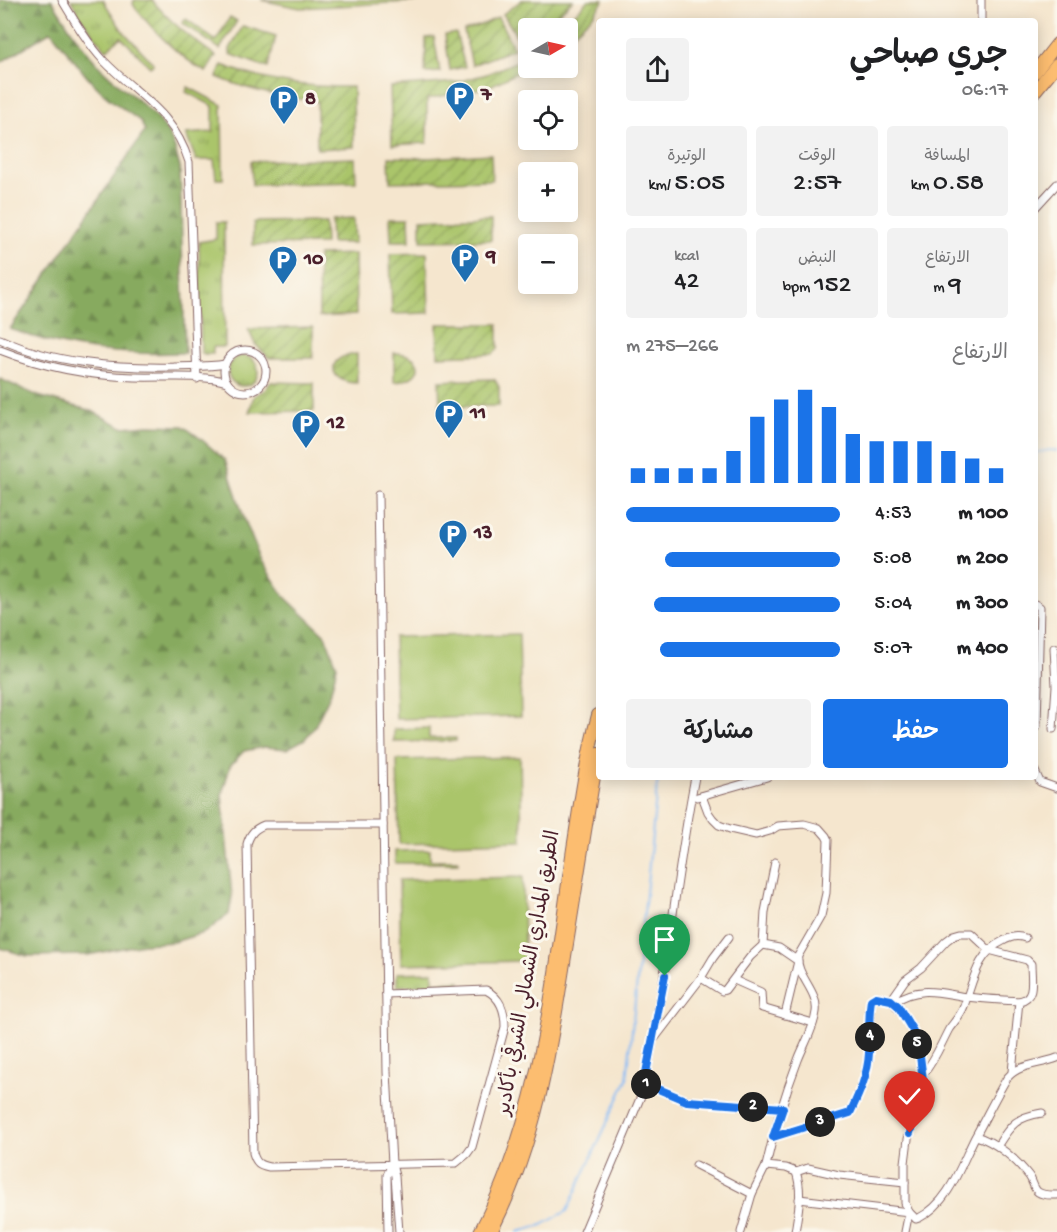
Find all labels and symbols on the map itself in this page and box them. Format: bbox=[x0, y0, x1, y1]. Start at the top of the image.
north arrow bbox=[518, 18, 578, 78]
parking icon: 7 bbox=[444, 80, 476, 122]
parking icon: 8 bbox=[268, 84, 300, 126]
place label: 7 bbox=[480, 85, 493, 108]
place label: 8 bbox=[305, 89, 316, 112]
parking icon: 9 bbox=[449, 242, 481, 284]
parking icon: 10 bbox=[267, 244, 299, 286]
place label: 9 bbox=[485, 247, 496, 270]
place label: 10 bbox=[303, 249, 324, 272]
parking icon: 11 bbox=[433, 398, 465, 440]
place label: 11 bbox=[469, 403, 486, 426]
parking icon: 12 bbox=[290, 408, 322, 450]
place label: 12 bbox=[326, 413, 345, 436]
parking icon: 13 bbox=[437, 518, 469, 560]
place label: 13 bbox=[473, 523, 492, 546]
street label: الطريق المداري الشمالي الشرقي بأكادير bbox=[488, 828, 569, 1120]
pin bbox=[639, 914, 690, 976]
pin: 4 bbox=[855, 1022, 885, 1052]
pin: 5 bbox=[902, 1029, 932, 1059]
pin: 1 bbox=[631, 1069, 661, 1099]
pin bbox=[884, 1071, 935, 1133]
pin: 2 bbox=[738, 1092, 768, 1122]
pin: 3 bbox=[805, 1107, 835, 1137]

